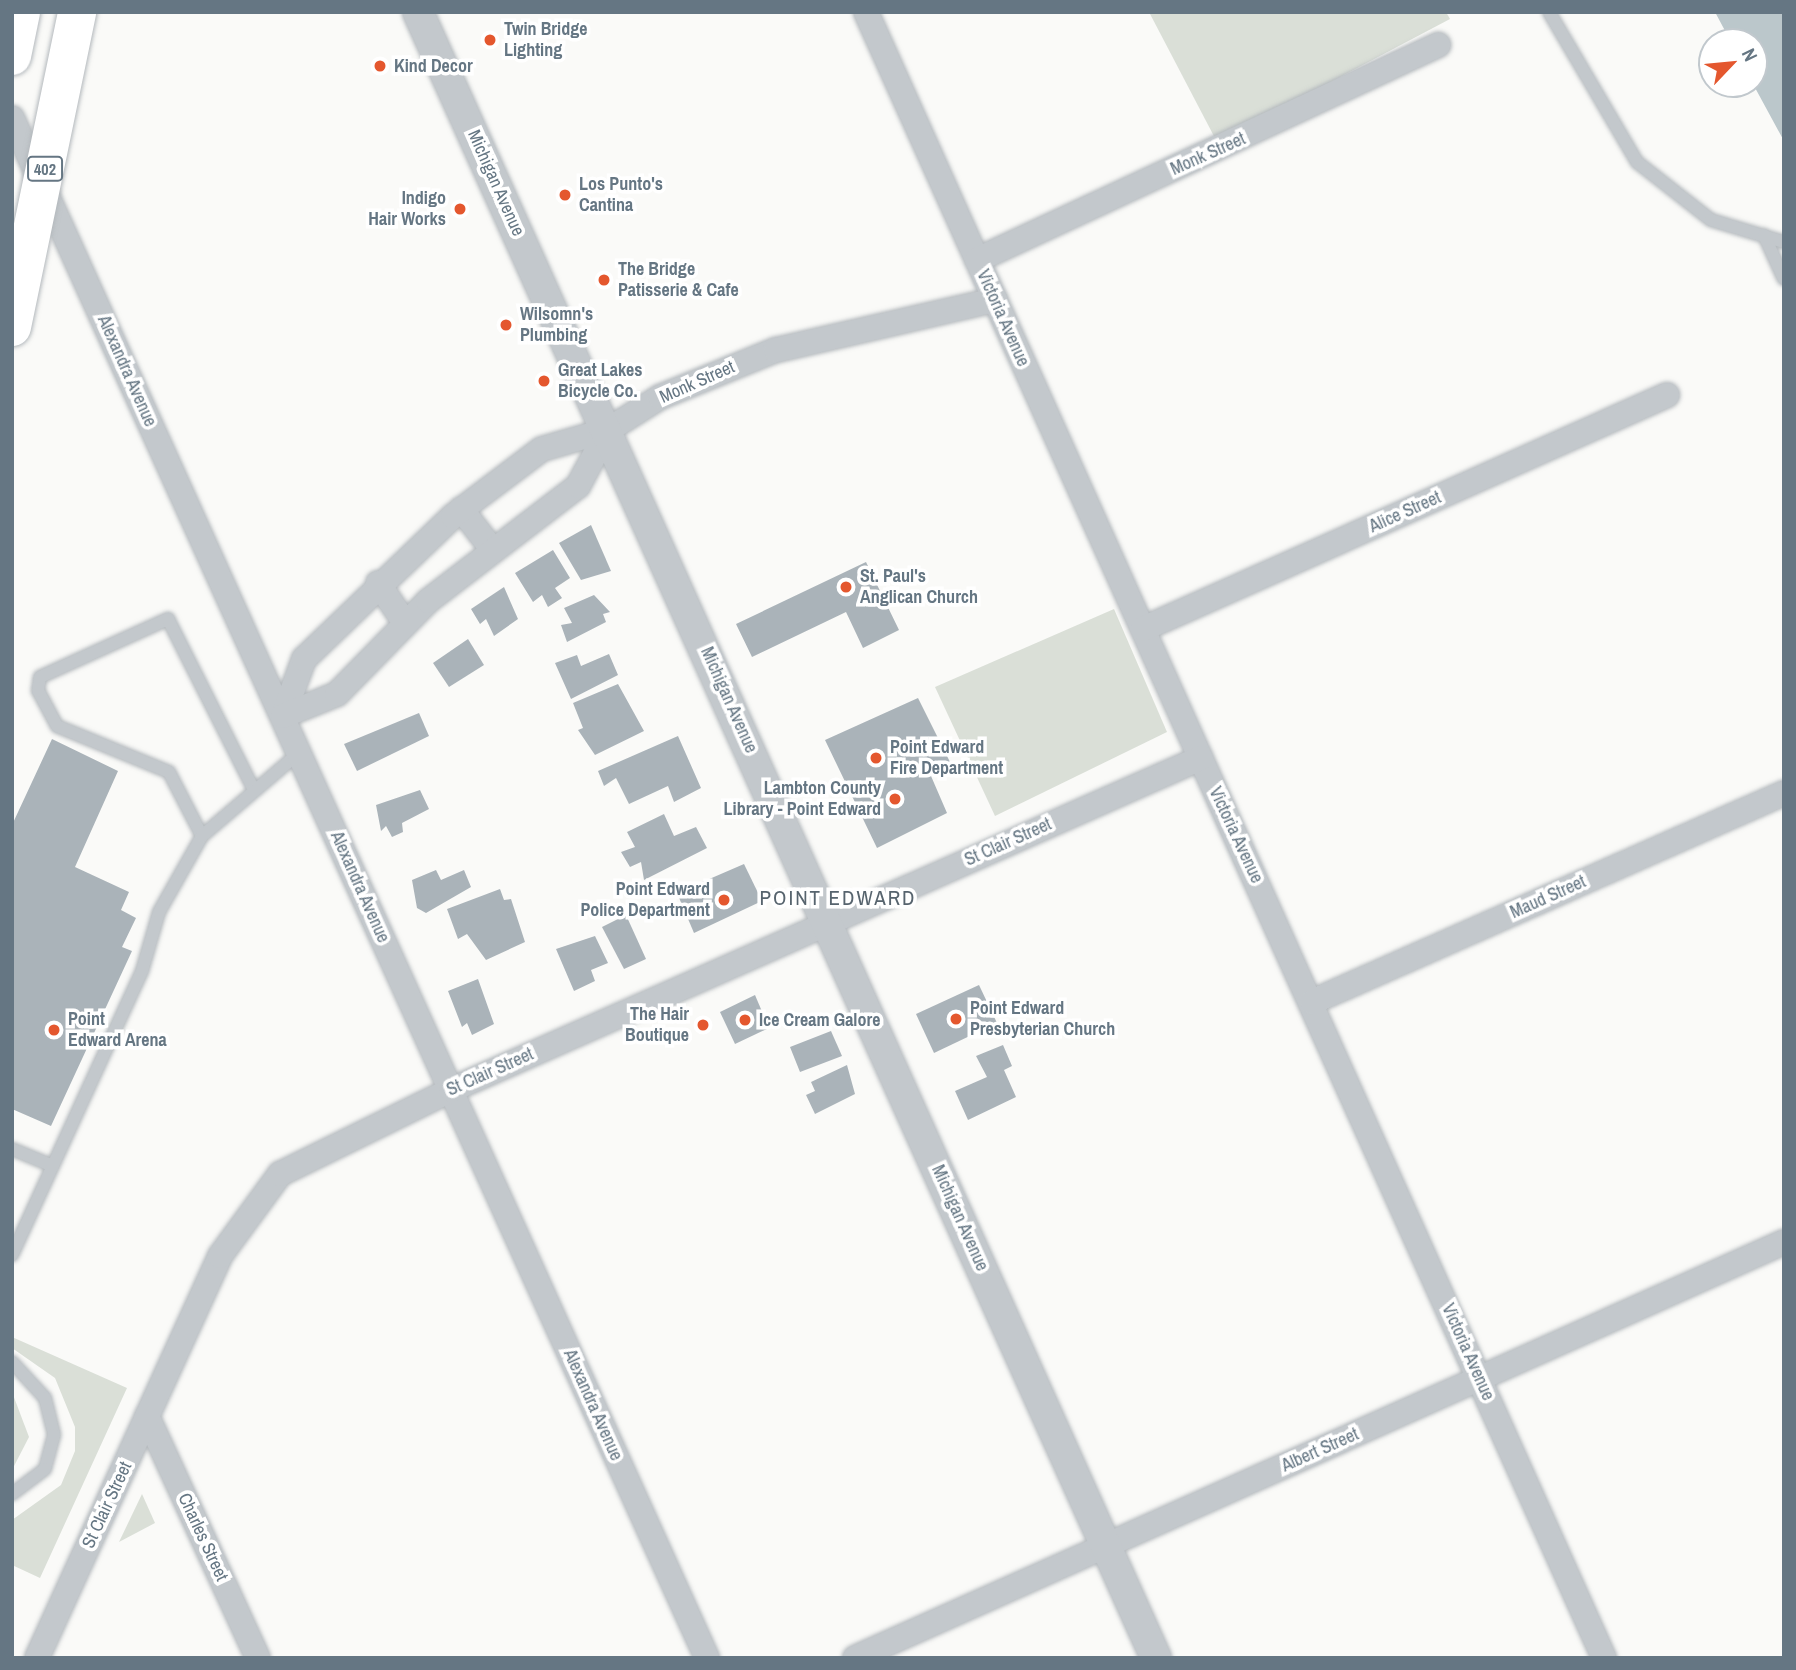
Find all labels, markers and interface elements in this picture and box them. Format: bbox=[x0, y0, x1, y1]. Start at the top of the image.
place label: Twin Bridge Lighting bbox=[504, 19, 587, 61]
north arrow bbox=[1698, 28, 1768, 98]
marker: Twin Bridge Lighting bbox=[482, 32, 498, 48]
text: N bbox=[1736, 44, 1764, 65]
place label: Kind Decor bbox=[394, 55, 473, 77]
marker: Kind Decor bbox=[372, 58, 388, 74]
street label: Michigan Avenue bbox=[463, 126, 529, 240]
street label: Monk Street bbox=[1167, 128, 1249, 180]
road number: 402 bbox=[26, 156, 64, 182]
place label: Los Punto's Cantina bbox=[579, 174, 663, 216]
marker: Los Punto's Cantina bbox=[557, 187, 573, 203]
place label: Indigo Hair Works bbox=[368, 188, 446, 230]
marker: Indigo Hair Works bbox=[452, 201, 468, 217]
place label: The Bridge Patisserie & Cafe bbox=[618, 259, 739, 302]
street label: Victoria Avenue bbox=[972, 266, 1034, 370]
marker: The Bridge Patisserie & Cafe bbox=[596, 272, 612, 288]
place label: Wilsomn's Plumbing bbox=[520, 304, 593, 346]
street label: Alexandra Avenue bbox=[93, 312, 161, 430]
marker: Wilsomn's Plumbing bbox=[498, 317, 514, 333]
street label: Monk Street bbox=[656, 356, 738, 408]
place label: Great Lakes Bicycle Co. bbox=[558, 360, 643, 402]
marker: Great Lakes Bicycle Co. bbox=[536, 373, 552, 389]
street label: Alice Street bbox=[1366, 487, 1444, 537]
place label: St. Paul's Anglican Church bbox=[860, 566, 978, 608]
marker: St. Paul's Anglican Church bbox=[838, 579, 854, 595]
street label: Michigan Avenue bbox=[696, 643, 762, 757]
place label: Point Edward Fire Department bbox=[890, 737, 1003, 780]
marker: Point Edward Fire Department bbox=[868, 750, 884, 766]
place label: Lambton County Library - Point Edward bbox=[724, 778, 881, 820]
street label: Victoria Avenue bbox=[1204, 783, 1268, 887]
marker: Lambton County Library - Point Edward bbox=[887, 791, 903, 807]
street label: St Clair Street bbox=[961, 813, 1055, 871]
street label: Alexandra Avenue bbox=[326, 828, 394, 946]
street label: Maud Street bbox=[1507, 871, 1589, 923]
place label: Point Edward Police Department bbox=[580, 879, 710, 922]
district label: POINT EDWARD bbox=[761, 885, 915, 911]
marker: Point Edward Police Department bbox=[716, 892, 732, 908]
place label: Point Edward Presbyterian Church bbox=[970, 998, 1115, 1040]
place label: The Hair Boutique bbox=[625, 1004, 689, 1046]
place label: Point Edward Arena bbox=[68, 1009, 167, 1052]
place label: Ice Cream Galore bbox=[759, 1009, 880, 1031]
marker: Point Edward Presbyterian Church bbox=[948, 1011, 964, 1027]
marker: Ice Cream Galore bbox=[737, 1012, 753, 1028]
marker: The Hair Boutique bbox=[695, 1017, 711, 1033]
marker: Point Edward Arena bbox=[46, 1022, 62, 1038]
street label: St Clair Street bbox=[443, 1043, 537, 1101]
street label: Michigan Avenue bbox=[927, 1161, 993, 1275]
street label: Victoria Avenue bbox=[1437, 1300, 1499, 1404]
street label: Alexandra Avenue bbox=[559, 1346, 627, 1464]
street label: Albert Street bbox=[1278, 1423, 1362, 1477]
street label: St Clair Street bbox=[78, 1458, 136, 1552]
street label: Charles Street bbox=[173, 1490, 233, 1584]

